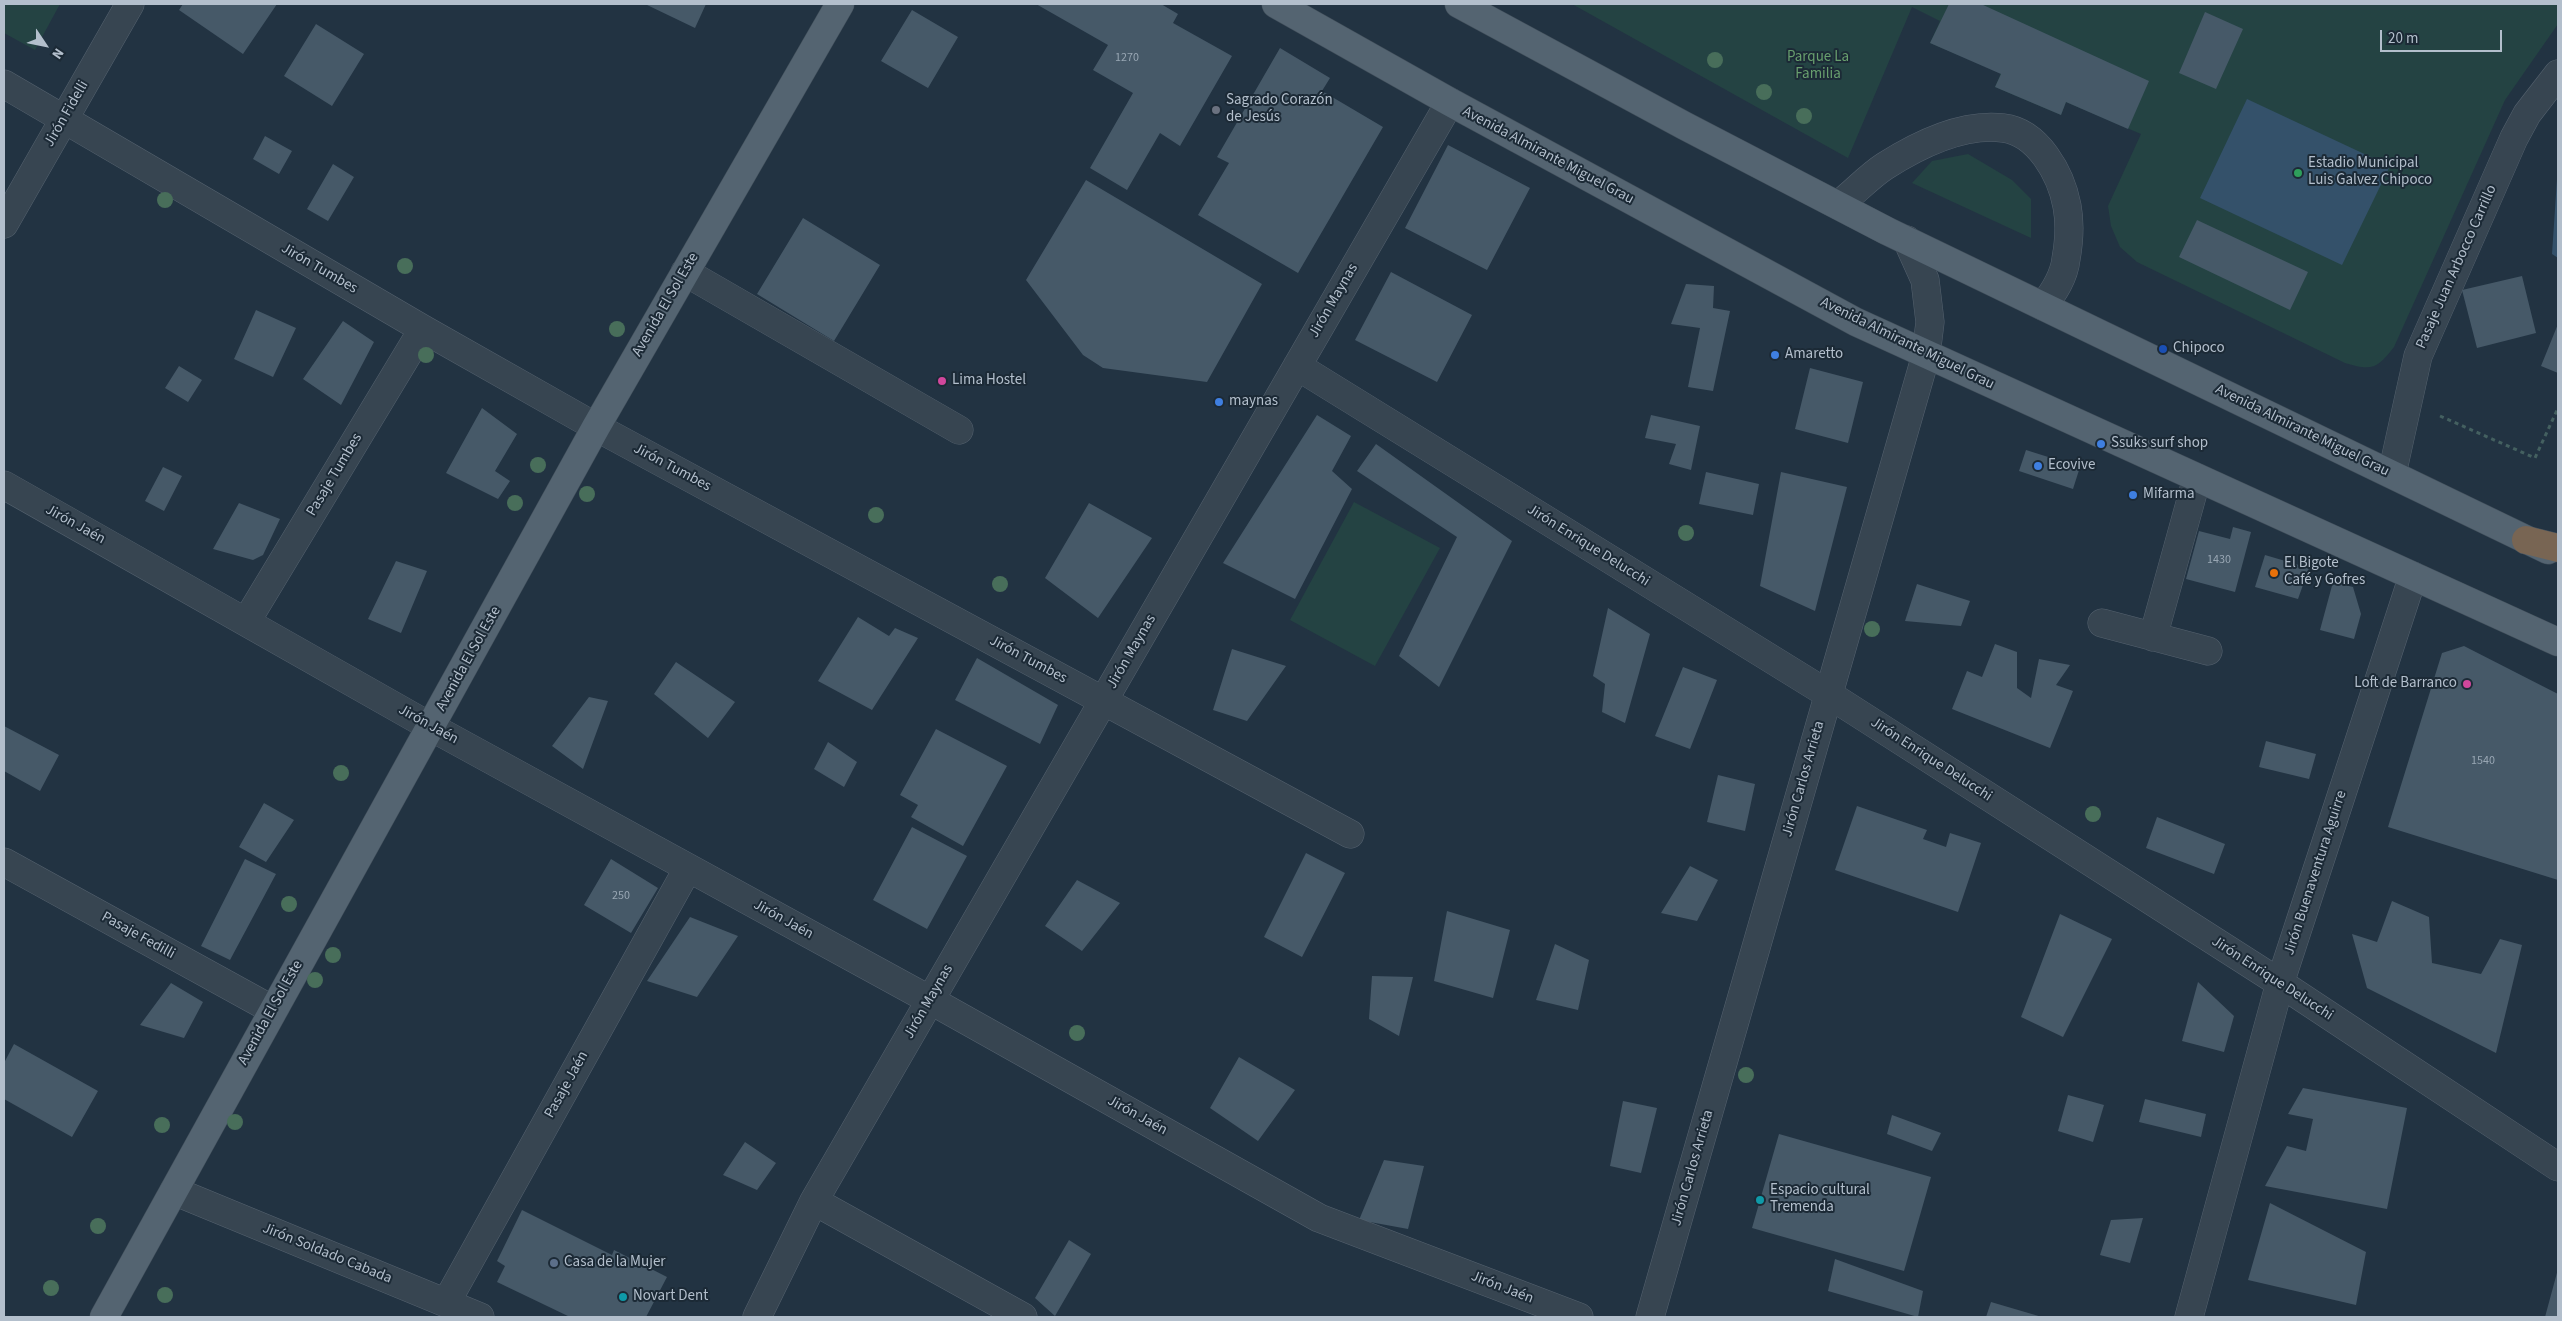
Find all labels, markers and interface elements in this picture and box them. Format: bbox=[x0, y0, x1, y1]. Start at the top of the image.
north arrow bbox=[20, 20, 70, 70]
scale bar bbox=[2382, 20, 2504, 52]
text: 20 m bbox=[2388, 28, 2418, 49]
text: N bbox=[47, 44, 68, 63]
park label: Parque La Familia bbox=[1787, 49, 1849, 84]
house number: 1270 bbox=[1115, 51, 1139, 65]
street label: Jirón Fidelli bbox=[41, 78, 93, 150]
place label: Sagrado Corazón de Jesús bbox=[1226, 92, 1333, 127]
street label: Avenida Almirante Miguel Grau bbox=[1459, 103, 1637, 209]
marker: Sagrado Corazón de Jesús bbox=[1210, 104, 1222, 116]
place label: Estadio Municipal Luis Galvez Chipoco bbox=[2308, 155, 2432, 190]
marker: Estadio Municipal Luis Galvez Chipoco bbox=[2292, 167, 2304, 179]
street label: Pasaje Juan Arbocco Carrillo bbox=[2413, 182, 2501, 352]
street label: Jirón Tumbes bbox=[278, 240, 360, 298]
street label: Avenida El Sol Este bbox=[629, 250, 703, 360]
street label: Jirón Maynas bbox=[1306, 261, 1362, 341]
street label: Avenida Almirante Miguel Grau bbox=[1817, 294, 1997, 394]
place label: Chipoco bbox=[2173, 340, 2225, 358]
marker: Chipoco bbox=[2157, 343, 2169, 355]
place label: Amaretto bbox=[1785, 346, 1843, 364]
marker: Amaretto bbox=[1769, 349, 1781, 361]
place label: Lima Hostel bbox=[952, 372, 1026, 390]
marker: Lima Hostel bbox=[936, 375, 948, 387]
street label: Avenida Almirante Miguel Grau bbox=[2212, 381, 2392, 481]
place label: maynas bbox=[1229, 393, 1278, 411]
marker: maynas bbox=[1213, 396, 1225, 408]
street label: Pasaje Tumbes bbox=[303, 430, 367, 520]
place label: Ssuks surf shop bbox=[2111, 435, 2208, 453]
marker: Ssuks surf shop bbox=[2095, 438, 2107, 450]
street label: Jirón Tumbes bbox=[630, 440, 714, 496]
place label: Ecovive bbox=[2048, 457, 2095, 475]
marker: Ecovive bbox=[2032, 460, 2044, 472]
place label: Mifarma bbox=[2143, 486, 2194, 504]
marker: Mifarma bbox=[2127, 489, 2139, 501]
street label: Jirón Jaén bbox=[42, 501, 108, 549]
street label: Jirón Enrique Delucchi bbox=[1523, 501, 1653, 591]
house number: 1430 bbox=[2207, 553, 2231, 567]
place label: El Bigote Café y Gofres bbox=[2284, 555, 2365, 590]
marker: El Bigote Café y Gofres bbox=[2268, 567, 2280, 579]
street label: Avenida El Sol Este bbox=[433, 603, 505, 715]
street label: Jirón Maynas bbox=[1104, 612, 1160, 692]
street label: Jirón Tumbes bbox=[986, 632, 1070, 688]
place label: Loft de Barranco bbox=[2354, 675, 2457, 693]
marker: Loft de Barranco bbox=[2461, 678, 2473, 690]
street label: Jirón Jaén bbox=[395, 701, 461, 749]
street label: Jirón Enrique Delucchi bbox=[1867, 714, 1995, 806]
street label: Jirón Carlos Arrieta bbox=[1779, 719, 1829, 839]
house number: 1540 bbox=[2471, 754, 2495, 768]
street label: Jirón Buenaventura Aguirre bbox=[2281, 788, 2351, 958]
house number: 250 bbox=[612, 889, 630, 903]
street label: Jirón Jaén bbox=[750, 896, 816, 944]
street label: Pasaje Fedilli bbox=[98, 908, 178, 964]
street label: Jirón Enrique Delucchi bbox=[2208, 933, 2336, 1025]
street label: Avenida El Sol Este bbox=[235, 957, 307, 1069]
street label: Jirón Maynas bbox=[901, 962, 957, 1042]
street label: Pasaje Jaén bbox=[541, 1048, 593, 1122]
street label: Jirón Jaén bbox=[1104, 1092, 1170, 1140]
street label: Jirón Carlos Arrieta bbox=[1668, 1108, 1718, 1228]
place label: Espacio cultural Tremenda bbox=[1770, 1182, 1870, 1217]
marker: Espacio cultural Tremenda bbox=[1754, 1194, 1766, 1206]
street label: Jirón Soldado Cabada bbox=[260, 1220, 394, 1288]
place label: Casa de la Mujer bbox=[564, 1254, 666, 1272]
marker: Casa de la Mujer bbox=[548, 1257, 560, 1269]
street label: Jirón Jaén bbox=[1468, 1268, 1536, 1308]
place label: Novart Dent bbox=[633, 1288, 708, 1306]
marker: Novart Dent bbox=[617, 1291, 629, 1303]

